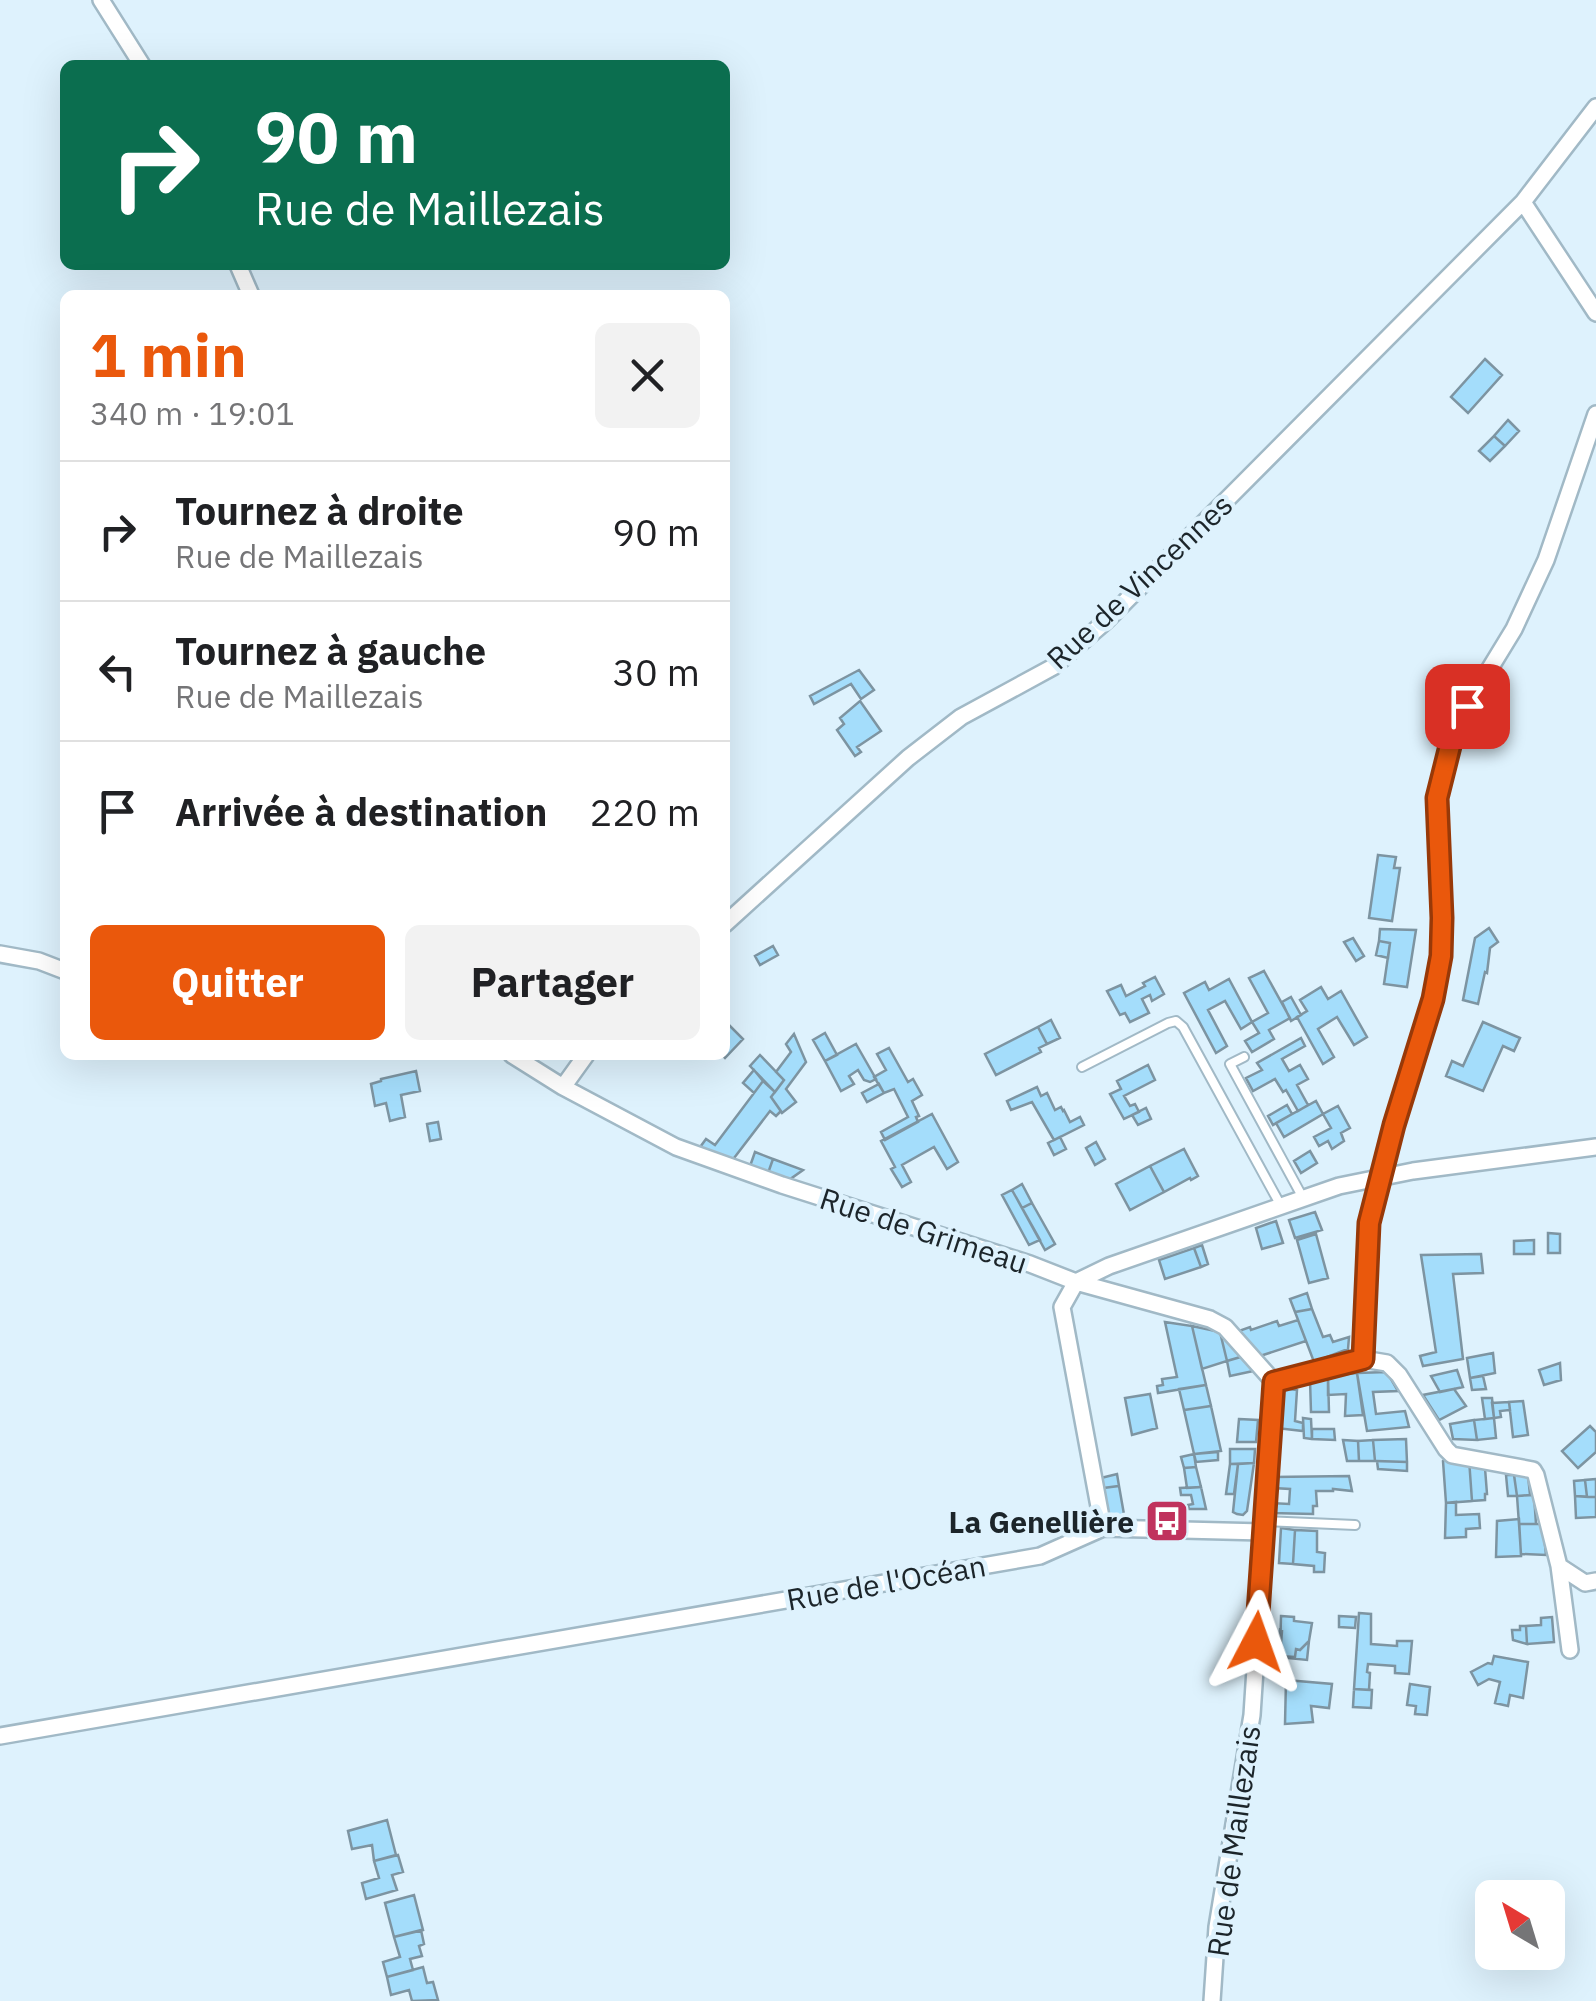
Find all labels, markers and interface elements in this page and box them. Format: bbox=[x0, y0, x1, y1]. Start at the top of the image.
text: 90 m bbox=[255, 91, 418, 182]
icon: right bbox=[90, 100, 220, 230]
text: Rue de Maillezais bbox=[255, 179, 605, 237]
text: 1 min bbox=[90, 315, 247, 394]
button: close bbox=[595, 323, 700, 428]
text: 340 m · 19:01 bbox=[90, 392, 295, 434]
street label: Rue de Vincennes bbox=[1038, 485, 1240, 677]
text: Tournez à droite bbox=[175, 486, 464, 535]
icon: right bbox=[90, 504, 145, 559]
text: 90 m bbox=[612, 507, 700, 556]
text: Rue de Maillezais bbox=[175, 535, 424, 577]
text: Tournez à gauche bbox=[175, 626, 486, 675]
icon: left bbox=[90, 644, 145, 699]
text: 30 m bbox=[612, 647, 700, 696]
pin bbox=[1425, 664, 1510, 749]
text: Rue de Maillezais bbox=[175, 675, 424, 717]
icon: arrive bbox=[1440, 679, 1495, 734]
icon: arrive bbox=[90, 784, 145, 839]
text: Arrivée à destination bbox=[175, 787, 547, 836]
text: 220 m bbox=[589, 787, 700, 836]
button: Quitter bbox=[90, 925, 385, 1040]
button: Partager bbox=[405, 925, 700, 1040]
street label: Rue de Grimeau bbox=[815, 1178, 1033, 1282]
bus stop icon: La Genellière bbox=[1144, 1498, 1190, 1544]
place label: La Genellière bbox=[948, 1502, 1134, 1541]
street label: Rue de l'Océan bbox=[783, 1545, 989, 1619]
position arrow bbox=[1204, 1590, 1308, 1694]
street label: Rue de Maillezais bbox=[1197, 1723, 1269, 1959]
north arrow bbox=[1475, 1880, 1565, 1970]
map controls bbox=[1475, 1880, 1565, 1970]

